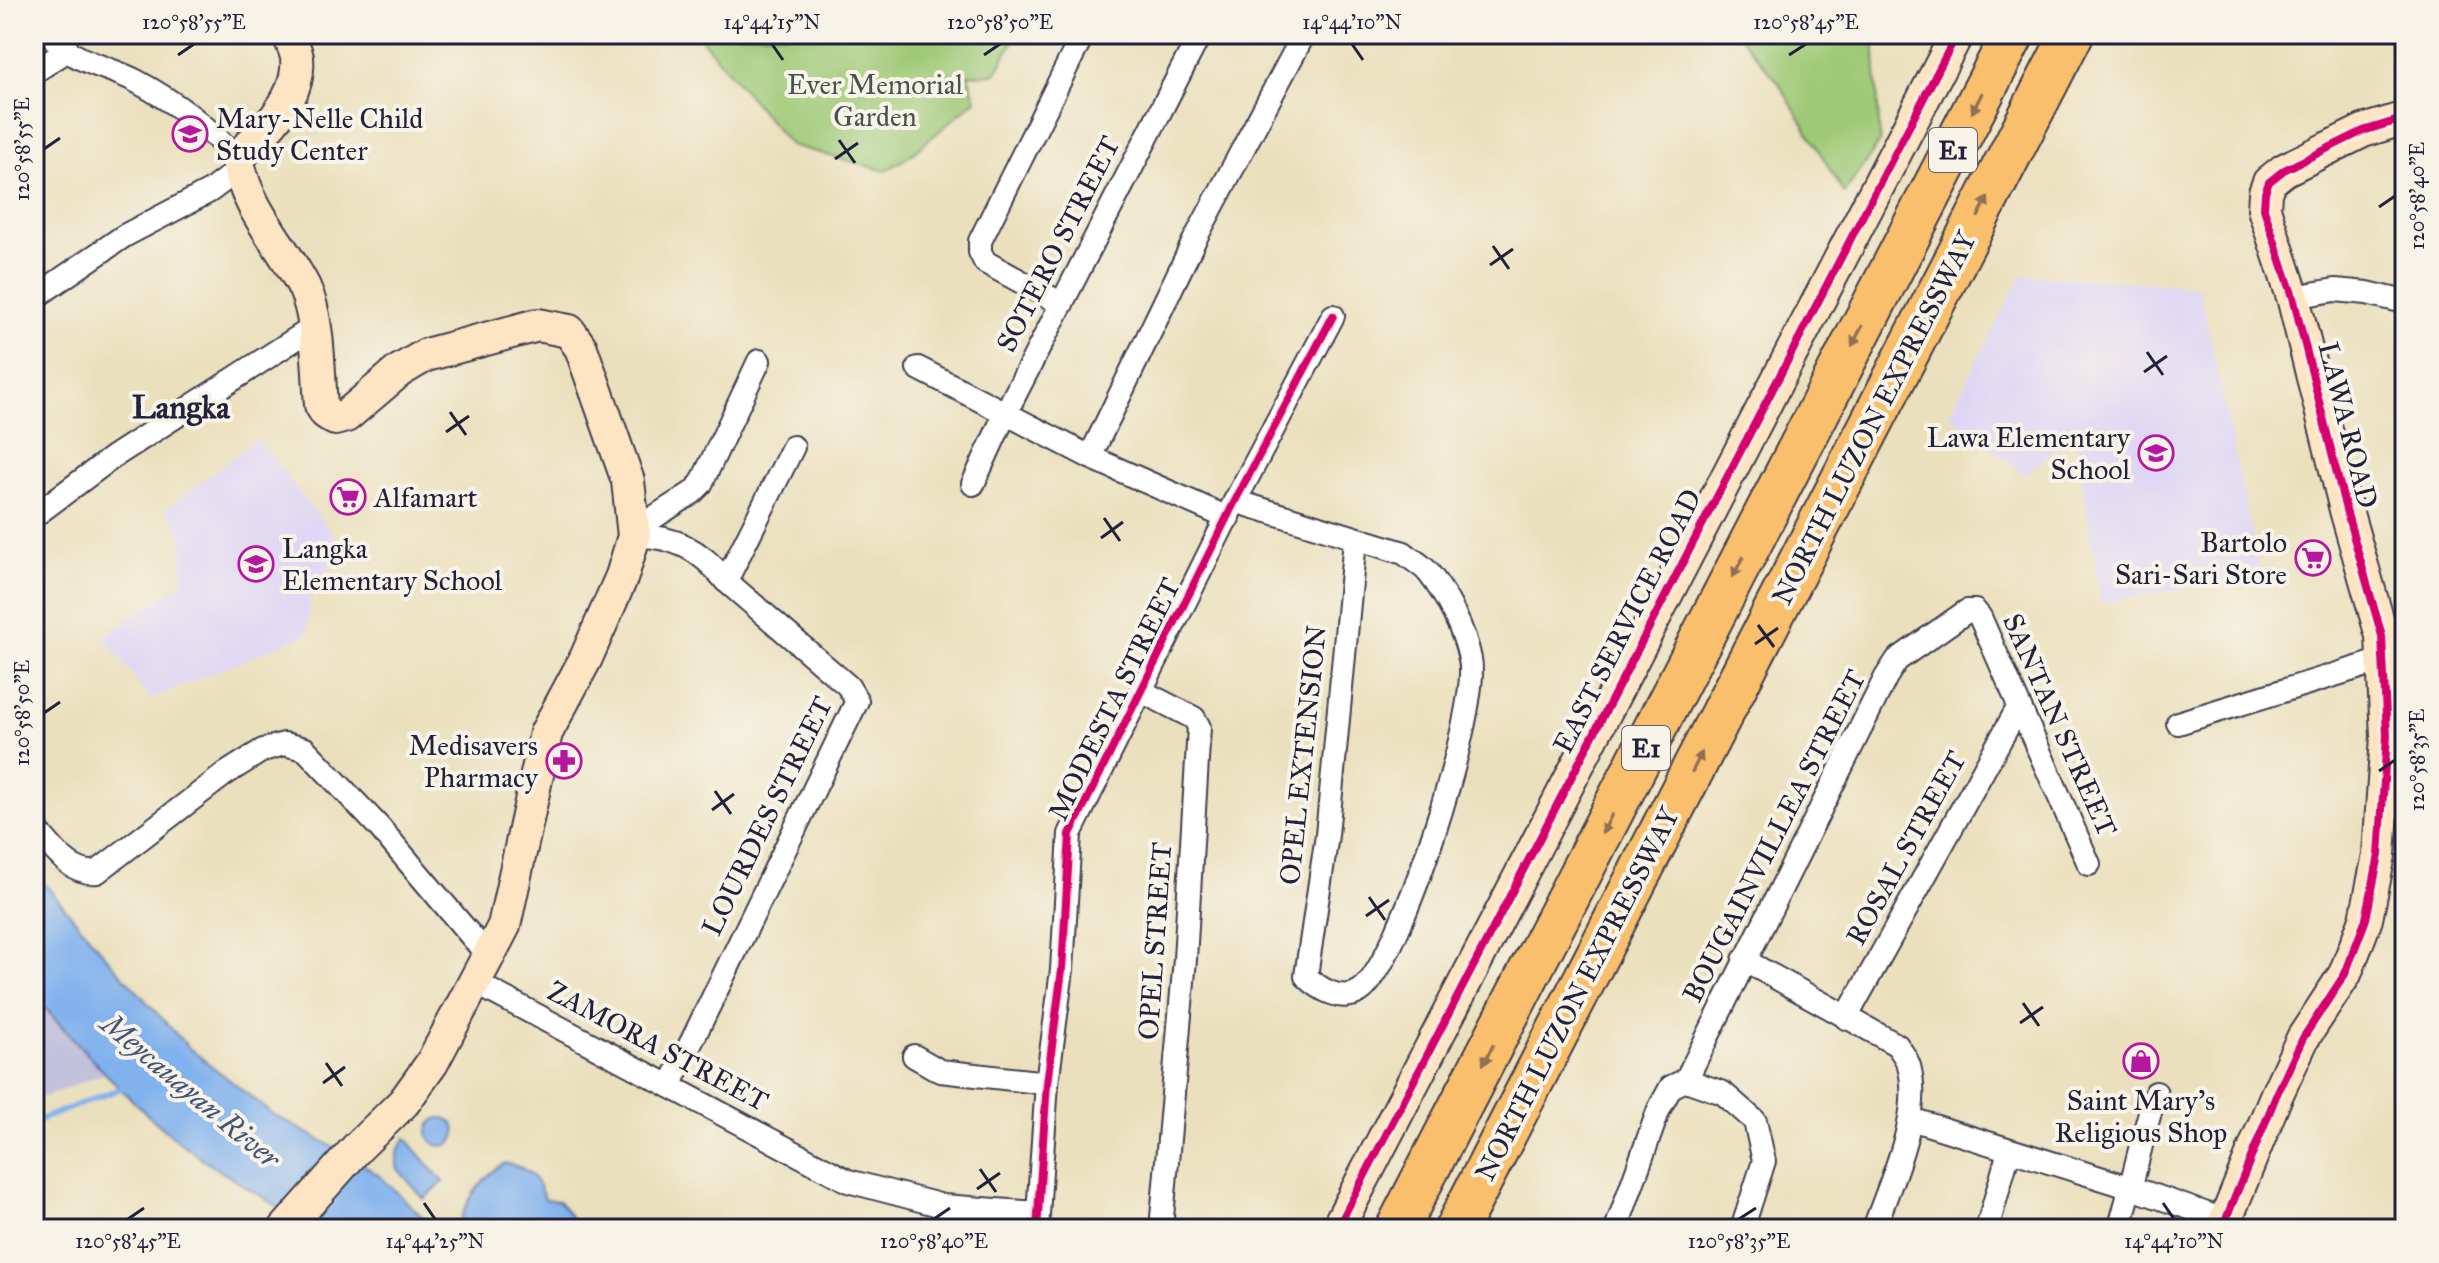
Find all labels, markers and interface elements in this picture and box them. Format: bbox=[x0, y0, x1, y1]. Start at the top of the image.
text: 120°58'55"E bbox=[142, 10, 246, 34]
text: 14°44'15"N bbox=[724, 10, 820, 34]
text: 120°58'50"E bbox=[947, 10, 1053, 34]
text: 14°44'10"N bbox=[1302, 10, 1402, 34]
text: 120°58'45"E bbox=[1753, 10, 1859, 34]
park label: Ever Memorial Garden bbox=[787, 67, 964, 134]
one-way arrow bbox=[1970, 92, 1984, 115]
text: 120°58'55"E bbox=[10, 97, 34, 201]
place label: Mary-Nelle Child Study Center bbox=[216, 101, 423, 168]
school or university icon: Mary-Nelle Child Study Center bbox=[171, 115, 209, 153]
road number: E1 bbox=[1929, 128, 1977, 172]
street label: SOTERO STREET bbox=[988, 130, 1128, 358]
text: 120°58'40"E bbox=[2405, 142, 2429, 250]
one-way arrow bbox=[1976, 195, 1989, 218]
street label: NORTH LUZON EXPRESSWAY bbox=[1764, 224, 1984, 611]
one-way arrow bbox=[1851, 325, 1864, 348]
street label: LAWA ROAD bbox=[2310, 338, 2386, 512]
district label: Langka bbox=[132, 388, 231, 427]
place label: Lawa Elementary School bbox=[1927, 420, 2131, 487]
school or university icon: Lawa Elementary School bbox=[2137, 434, 2175, 472]
supermarket icon: Alfamart bbox=[329, 478, 367, 516]
place label: Alfamart bbox=[373, 480, 478, 515]
street label: EAST SERVICE ROAD bbox=[1545, 483, 1709, 759]
place label: Bartolo Sari-Sari Store bbox=[2115, 525, 2287, 592]
place label: Langka Elementary School bbox=[282, 531, 503, 598]
supermarket icon: Bartolo Sari-Sari Store bbox=[2294, 539, 2332, 577]
school or university icon: Langka Elementary School bbox=[237, 545, 275, 583]
one-way arrow bbox=[1732, 556, 1745, 579]
street label: MODESTA STREET bbox=[1040, 572, 1188, 826]
street label: SANTAN STREET bbox=[1995, 608, 2125, 842]
street label: OPEL EXTENSION bbox=[1272, 623, 1334, 887]
text: 120°58'50"E bbox=[10, 660, 34, 766]
street label: BOUGAINVILLEA STREET bbox=[1675, 664, 1873, 1008]
street label: LOURDES STREET bbox=[694, 691, 840, 941]
text: 120°58'35"E bbox=[2405, 709, 2429, 811]
road number: E1 bbox=[1622, 726, 1670, 770]
place label: Medisavers Pharmacy bbox=[409, 728, 539, 795]
pharmacy icon: Medisavers Pharmacy bbox=[545, 742, 583, 780]
street label: ROSAL STREET bbox=[1838, 745, 1974, 951]
one-way arrow bbox=[1691, 750, 1704, 773]
street label: NORTH LUZON EXPRESSWAY bbox=[1467, 800, 1687, 1187]
one-way arrow bbox=[1600, 812, 1613, 835]
street label: OPEL STREET bbox=[1131, 841, 1179, 1041]
street label: ZAMORA STREET bbox=[542, 973, 774, 1119]
water label: Meycauayan River bbox=[92, 1004, 289, 1177]
shop icon: Saint Mary's Religious Shop bbox=[2122, 1042, 2160, 1080]
one-way arrow bbox=[1481, 1043, 1494, 1066]
place label: Saint Mary's Religious Shop bbox=[2055, 1083, 2227, 1150]
text: 120°58'45"E bbox=[75, 1229, 181, 1253]
text: 14°44'25"N bbox=[386, 1229, 484, 1253]
text: 120°58'40"E bbox=[880, 1229, 988, 1253]
text: 120°58'35"E bbox=[1688, 1229, 1790, 1253]
text: 14°44'10"N bbox=[2124, 1229, 2224, 1253]

